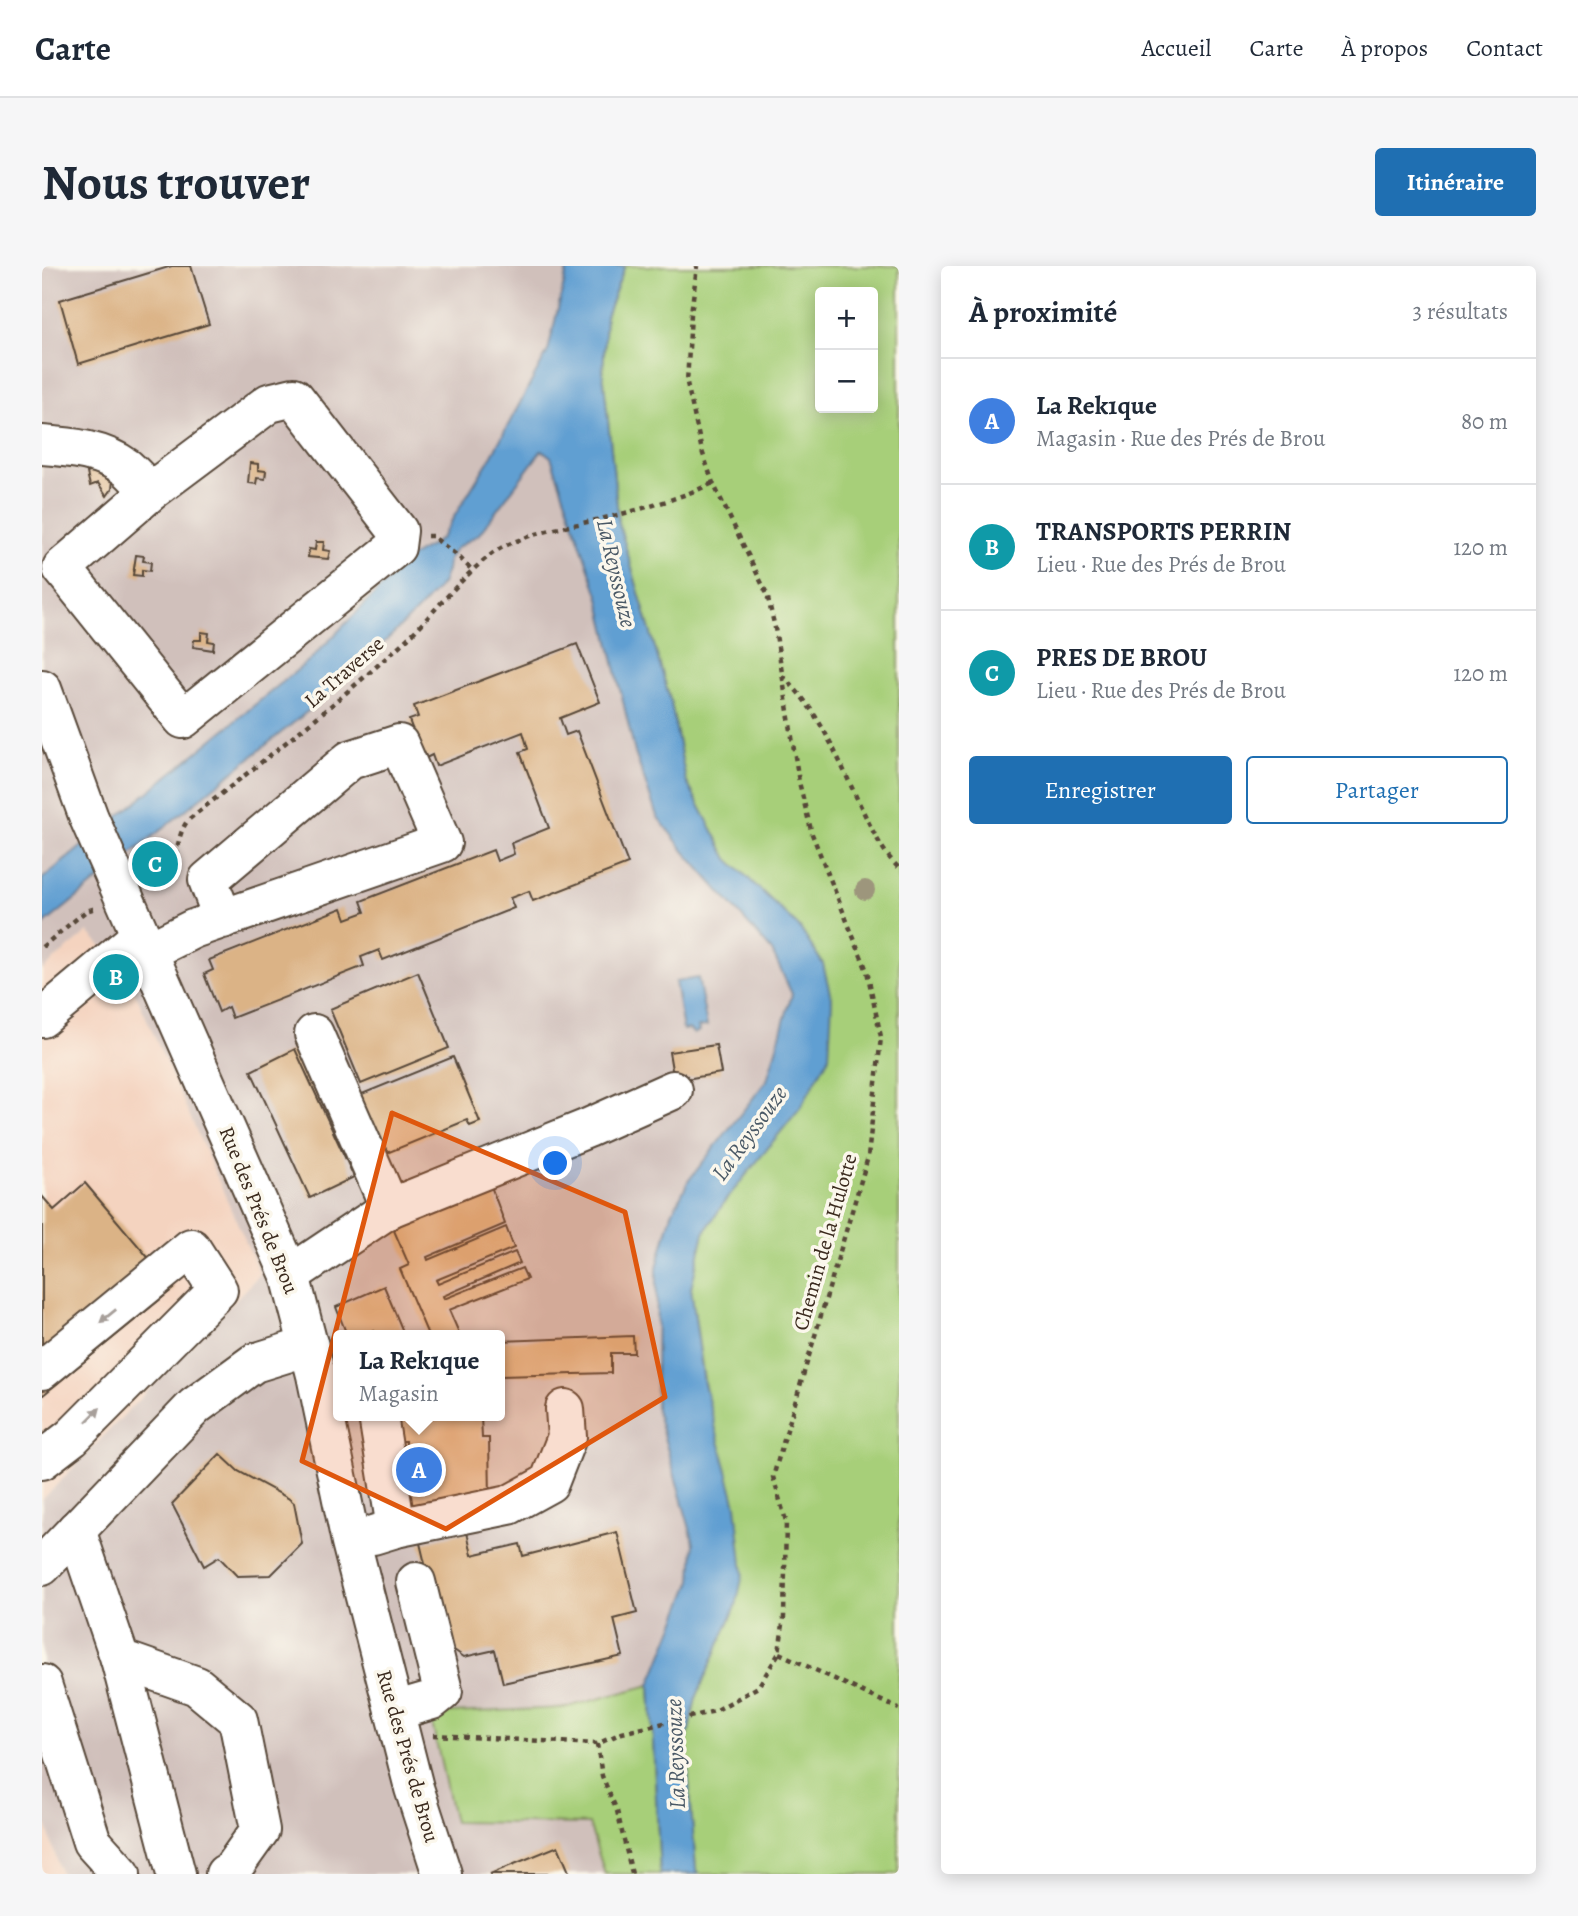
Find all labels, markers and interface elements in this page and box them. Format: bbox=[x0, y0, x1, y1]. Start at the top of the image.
text: Carte bbox=[35, 26, 111, 71]
text: Accueil bbox=[1141, 32, 1211, 64]
text: Carte bbox=[1249, 32, 1304, 64]
text: À propos bbox=[1342, 32, 1428, 64]
text: Contact bbox=[1466, 32, 1543, 64]
button: Itinéraire bbox=[1375, 148, 1536, 216]
text: Nous trouver bbox=[42, 149, 310, 216]
map controls bbox=[815, 287, 878, 413]
button: + bbox=[815, 287, 878, 350]
text: À proximité bbox=[969, 292, 1117, 332]
text: 3 résultats bbox=[1413, 296, 1508, 327]
button: − bbox=[815, 350, 878, 413]
text: La Rek1que bbox=[1036, 388, 1157, 423]
text: A bbox=[985, 406, 999, 437]
text: 80 m bbox=[1461, 406, 1508, 437]
text: Magasin · Rue des Prés de Brou bbox=[1036, 423, 1325, 454]
text: TRANSPORTS PERRIN bbox=[1036, 514, 1291, 549]
water label: La Reyssouze bbox=[589, 516, 644, 630]
text: B bbox=[985, 532, 999, 563]
text: 120 m bbox=[1453, 532, 1508, 563]
text: Lieu · Rue des Prés de Brou bbox=[1036, 549, 1286, 580]
street label: La Traverse bbox=[298, 630, 390, 714]
text: PRES DE BROU bbox=[1036, 640, 1207, 675]
text: C bbox=[985, 658, 999, 689]
text: 120 m bbox=[1453, 658, 1508, 689]
text: Lieu · Rue des Prés de Brou bbox=[1036, 675, 1286, 706]
button: Enregistrer bbox=[969, 756, 1232, 824]
button: Partager bbox=[1246, 756, 1508, 824]
pin: C bbox=[132, 838, 178, 890]
pin: B bbox=[93, 951, 139, 1003]
water label: La Reyssouze bbox=[704, 1080, 794, 1187]
street label: Rue des Prés de Brou bbox=[213, 1122, 306, 1299]
your location bbox=[538, 1146, 572, 1180]
street label: Chemin de la Hulotte bbox=[786, 1150, 864, 1334]
one-way arrow bbox=[99, 1308, 116, 1323]
popup bbox=[333, 1330, 505, 1421]
text: La Rek1que bbox=[358, 1343, 480, 1378]
text: Magasin bbox=[358, 1378, 439, 1409]
one-way arrow bbox=[84, 1408, 101, 1424]
pin: A bbox=[396, 1444, 442, 1496]
street label: Rue des Prés de Brou bbox=[370, 1666, 446, 1846]
water label: La Reyssouze bbox=[658, 1698, 693, 1810]

